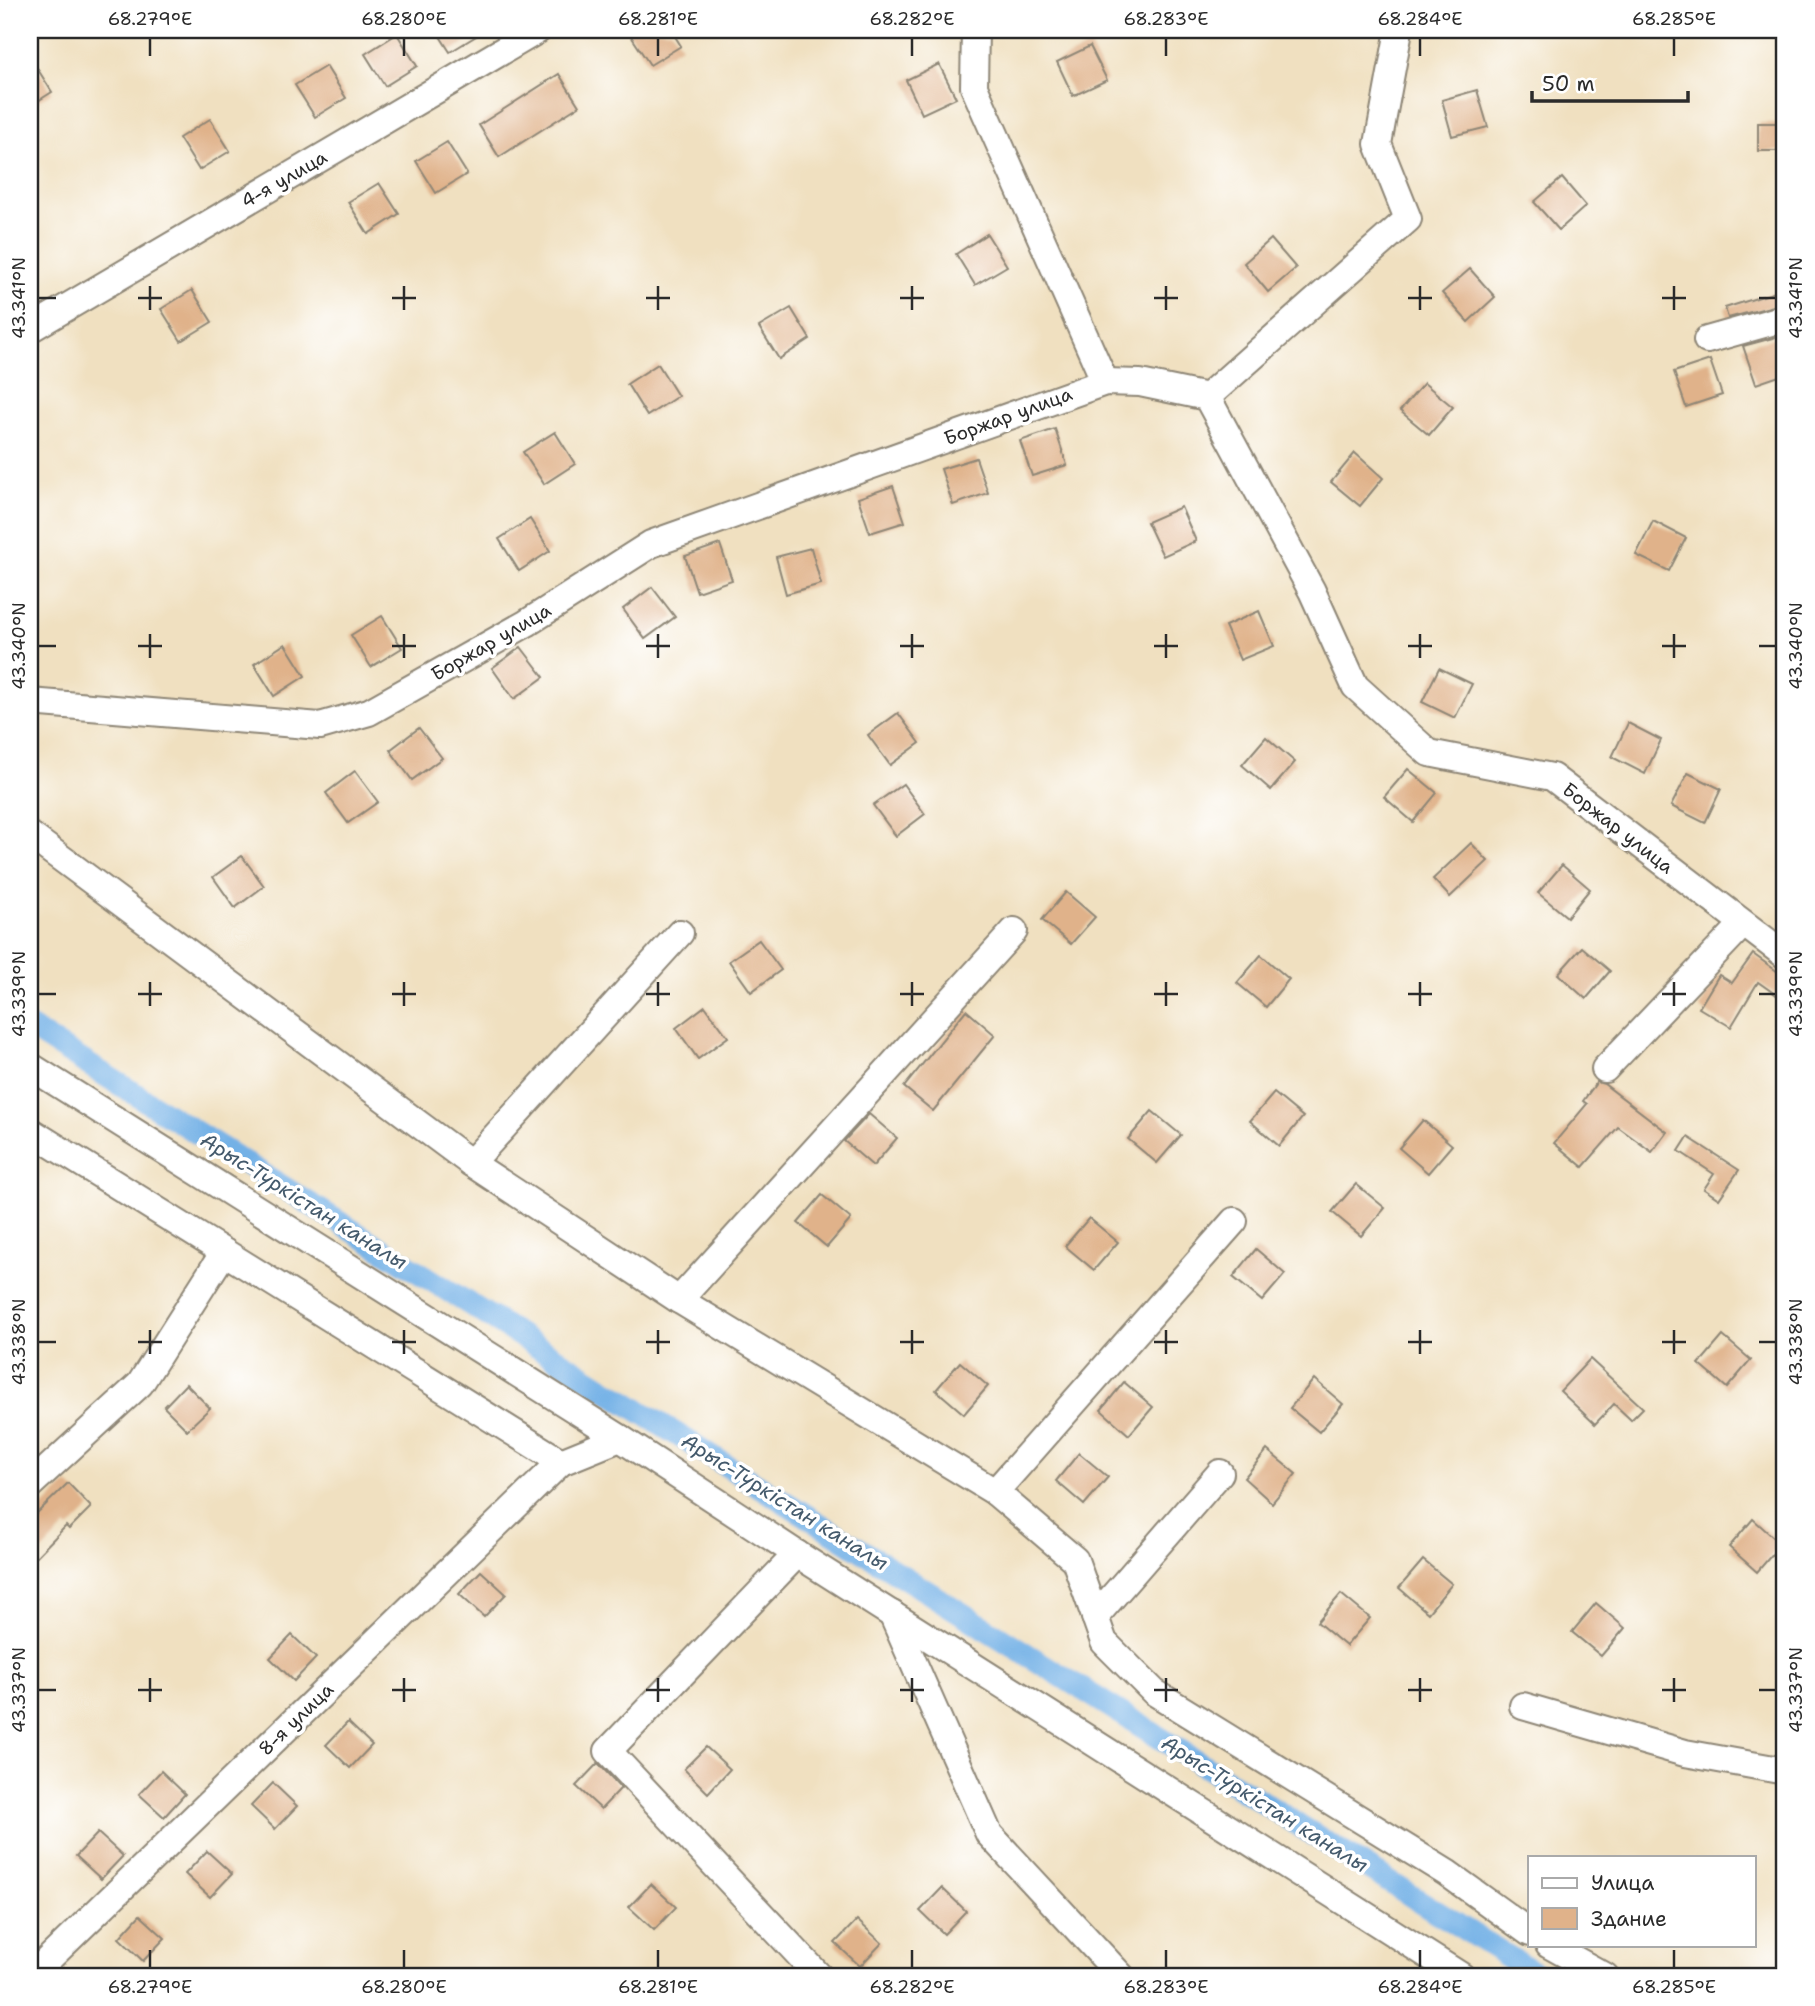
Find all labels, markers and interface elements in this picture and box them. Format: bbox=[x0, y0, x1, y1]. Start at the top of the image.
text: 68.279°E bbox=[108, 7, 192, 31]
text: 68.280°E bbox=[361, 7, 447, 31]
text: 68.281°E bbox=[618, 7, 698, 31]
text: 68.282°E bbox=[870, 7, 954, 31]
text: 68.283°E bbox=[1124, 7, 1208, 31]
text: 68.284°E bbox=[1377, 7, 1463, 31]
text: 68.285°E bbox=[1632, 7, 1716, 31]
scale bar bbox=[1532, 60, 1687, 104]
text: 50 m bbox=[1542, 70, 1595, 98]
street label: 4-я улица bbox=[236, 144, 332, 214]
text: 43.341°N bbox=[7, 257, 31, 339]
text: 43.341°N bbox=[1784, 257, 1808, 339]
street label: Боржар улица bbox=[940, 381, 1076, 451]
street label: Боржар улица bbox=[426, 597, 556, 687]
text: 43.340°N bbox=[7, 602, 31, 690]
text: 43.340°N bbox=[1784, 602, 1808, 690]
street label: Боржар улица bbox=[1557, 777, 1679, 879]
text: 43.339°N bbox=[7, 951, 31, 1037]
text: 43.339°N bbox=[1784, 951, 1808, 1037]
water label: Арыс-Түркістан каналы bbox=[195, 1126, 413, 1276]
text: 43.338°N bbox=[7, 1299, 31, 1385]
text: 43.338°N bbox=[1784, 1299, 1808, 1385]
water label: Арыс-Түркістан каналы bbox=[676, 1427, 894, 1577]
text: 43.337°N bbox=[7, 1647, 31, 1733]
text: 43.337°N bbox=[1784, 1647, 1808, 1733]
street label: 8-я улица bbox=[253, 1677, 339, 1761]
water label: Арыс-Түркістан каналы bbox=[1156, 1729, 1374, 1879]
legend bbox=[1528, 1856, 1756, 1946]
text: Улица bbox=[1591, 1869, 1654, 1897]
text: Здание bbox=[1591, 1905, 1667, 1933]
text: 68.279°E bbox=[108, 1975, 192, 1999]
text: 68.280°E bbox=[361, 1975, 447, 1999]
text: 68.281°E bbox=[618, 1975, 698, 1999]
text: 68.282°E bbox=[870, 1975, 954, 1999]
text: 68.283°E bbox=[1124, 1975, 1208, 1999]
text: 68.284°E bbox=[1377, 1975, 1463, 1999]
text: 68.285°E bbox=[1632, 1975, 1716, 1999]

